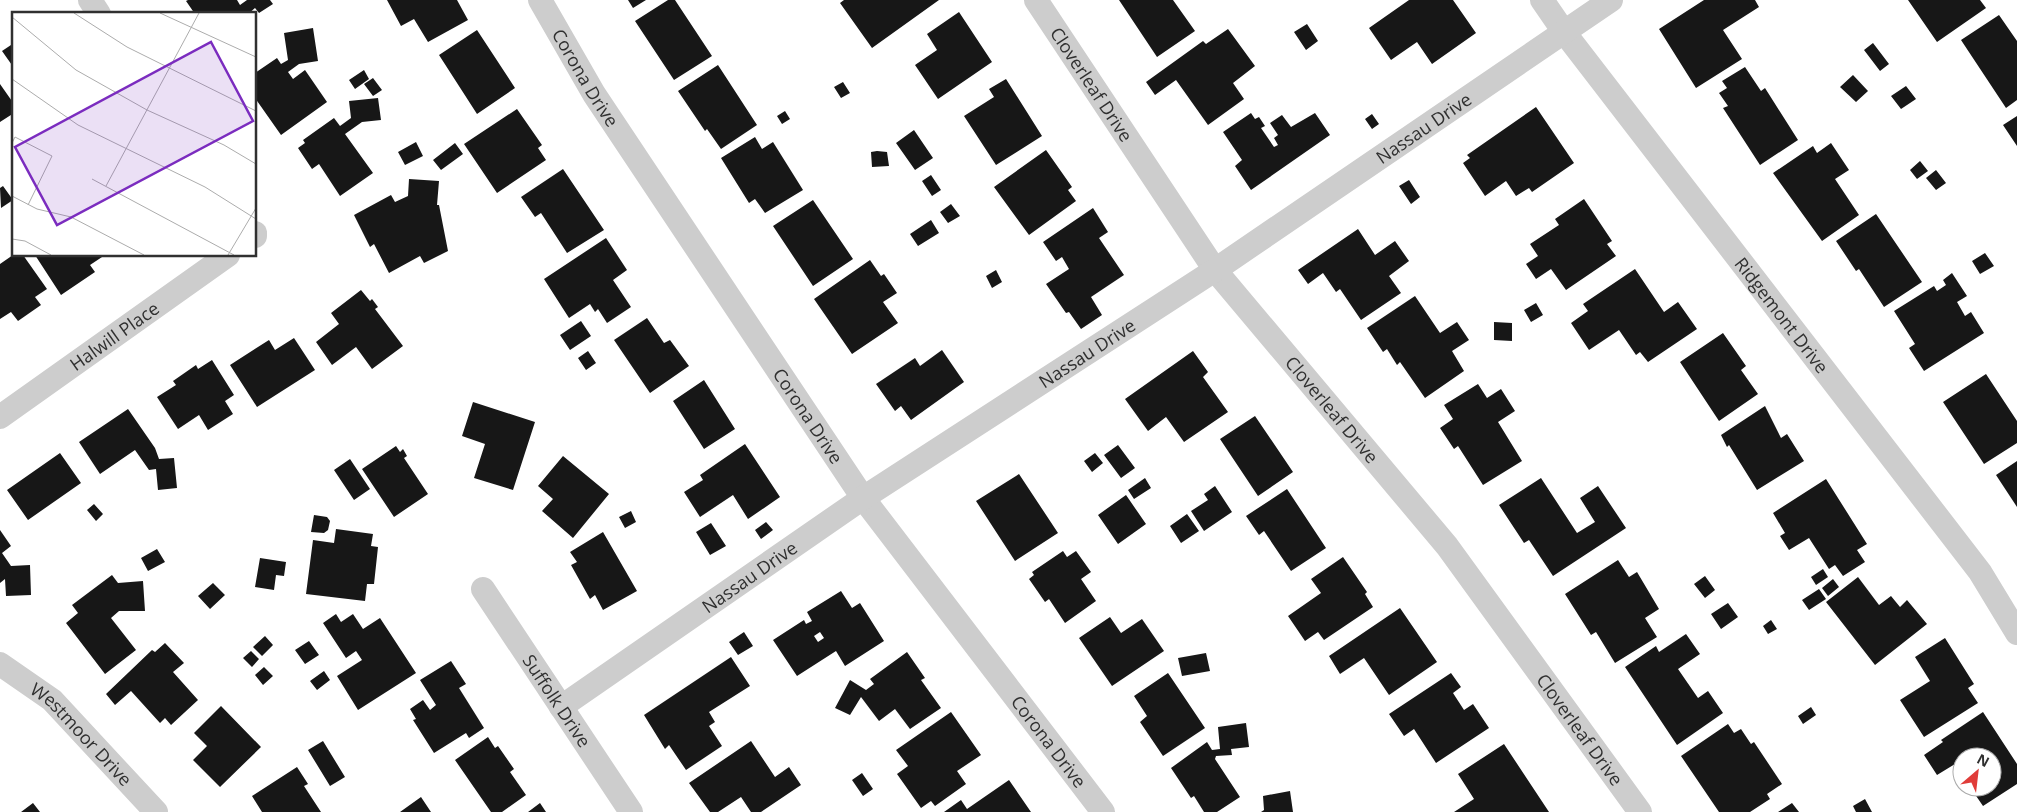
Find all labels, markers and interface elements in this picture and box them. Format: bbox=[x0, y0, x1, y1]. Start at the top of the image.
inset map bbox=[12, 12, 256, 256]
street label: Cloverleaf Drive bbox=[1045, 22, 1138, 146]
street label: Corona Drive bbox=[547, 24, 624, 131]
street label: Nassau Drive bbox=[1371, 87, 1476, 169]
street label: Ridgemont Drive bbox=[1730, 252, 1834, 378]
street label: Halwill Place bbox=[65, 296, 164, 376]
street label: Nassau Drive bbox=[1034, 313, 1140, 393]
street label: Cloverleaf Drive bbox=[1280, 351, 1384, 468]
street label: Corona Drive bbox=[768, 363, 849, 468]
street label: Nassau Drive bbox=[697, 535, 802, 618]
street label: Suffolk Drive bbox=[518, 650, 597, 752]
street label: Cloverleaf Drive bbox=[1531, 669, 1629, 790]
street label: Westmoor Drive bbox=[26, 677, 138, 791]
street label: Corona Drive bbox=[1006, 690, 1092, 792]
north arrow bbox=[1952, 747, 2002, 797]
text: N bbox=[1974, 749, 1993, 771]

